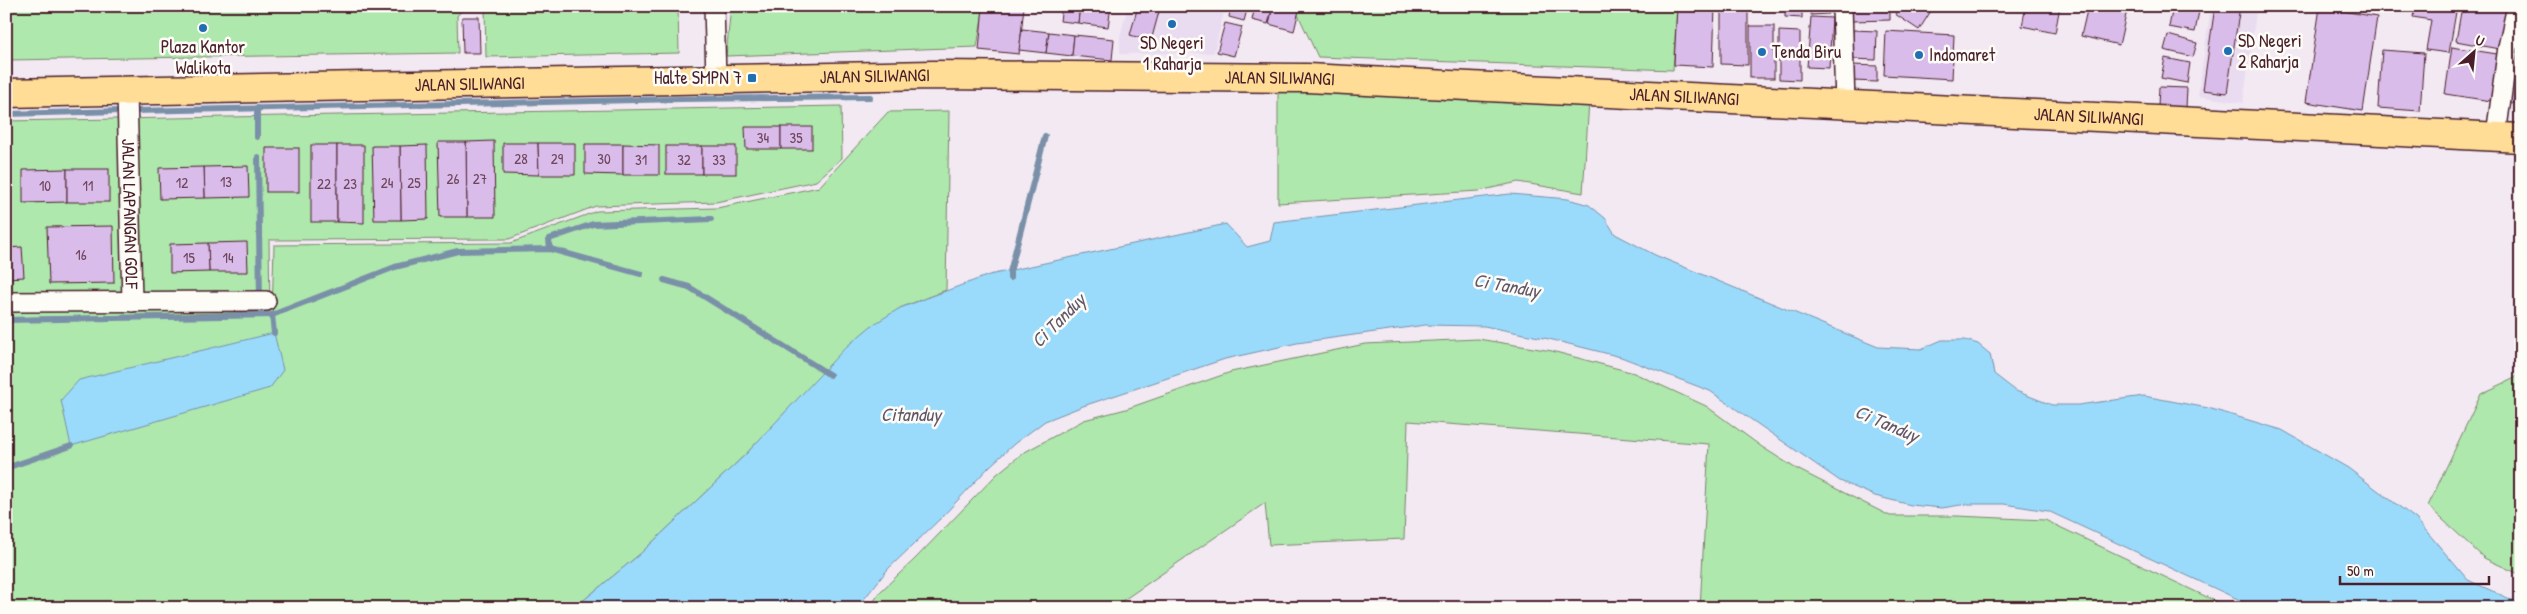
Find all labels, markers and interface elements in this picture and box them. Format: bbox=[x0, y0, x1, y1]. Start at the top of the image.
marker: SD Negeri 1 Raharja bbox=[1166, 18, 1178, 30]
marker: Plaza Kantor Walikota bbox=[197, 22, 209, 34]
place label: SD Negeri 2 Raharja bbox=[2238, 28, 2302, 74]
north arrow bbox=[2450, 28, 2500, 78]
place label: SD Negeri 1 Raharja bbox=[1140, 30, 1204, 76]
text: U bbox=[2472, 30, 2488, 50]
place label: Plaza Kantor Walikota bbox=[161, 34, 245, 80]
place label: Tenda Biru bbox=[1772, 39, 1841, 64]
place label: Indomaret bbox=[1929, 42, 1996, 67]
marker: SD Negeri 2 Raharja bbox=[2222, 45, 2234, 57]
marker: Tenda Biru bbox=[1756, 46, 1768, 58]
marker: Indomaret bbox=[1913, 49, 1925, 61]
street label: JALAN SILIWANGI bbox=[819, 62, 930, 89]
street label: JALAN SILIWANGI bbox=[1224, 64, 1336, 91]
place label: Halte SMPN 7 bbox=[654, 65, 742, 90]
street label: JALAN SILIWANGI bbox=[414, 70, 525, 97]
marker: Halte SMPN 7 bbox=[746, 72, 758, 84]
street label: JALAN SILIWANGI bbox=[1629, 81, 1740, 111]
street label: JALAN SILIWANGI bbox=[2033, 101, 2145, 131]
house number: 34 bbox=[757, 127, 770, 148]
house number: 35 bbox=[789, 127, 803, 148]
street label: JALAN LAPANGAN GOLF bbox=[116, 138, 145, 291]
house number: 28 bbox=[514, 148, 528, 169]
house number: 29 bbox=[551, 148, 564, 169]
house number: 30 bbox=[597, 148, 611, 169]
house number: 31 bbox=[635, 149, 647, 170]
house number: 32 bbox=[677, 149, 691, 170]
house number: 33 bbox=[712, 149, 726, 170]
house number: 26 bbox=[446, 168, 460, 189]
house number: 27 bbox=[473, 168, 487, 189]
house number: 13 bbox=[220, 171, 232, 192]
house number: 12 bbox=[176, 172, 188, 193]
house number: 24 bbox=[381, 172, 394, 193]
house number: 25 bbox=[407, 172, 421, 193]
house number: 22 bbox=[317, 173, 331, 194]
house number: 23 bbox=[343, 173, 357, 194]
house number: 10 bbox=[39, 175, 51, 196]
house number: 11 bbox=[83, 175, 93, 196]
house number: 16 bbox=[75, 244, 87, 265]
house number: 15 bbox=[183, 247, 196, 268]
house number: 14 bbox=[222, 247, 234, 268]
water label: Ci Tanduy bbox=[1472, 266, 1544, 304]
water label: Ci Tanduy bbox=[1025, 286, 1092, 353]
water label: Ci Tanduy bbox=[1851, 398, 1925, 449]
water label: Citanduy bbox=[881, 401, 943, 427]
scale bar bbox=[2340, 554, 2488, 586]
text: 50 m bbox=[2347, 560, 2374, 581]

